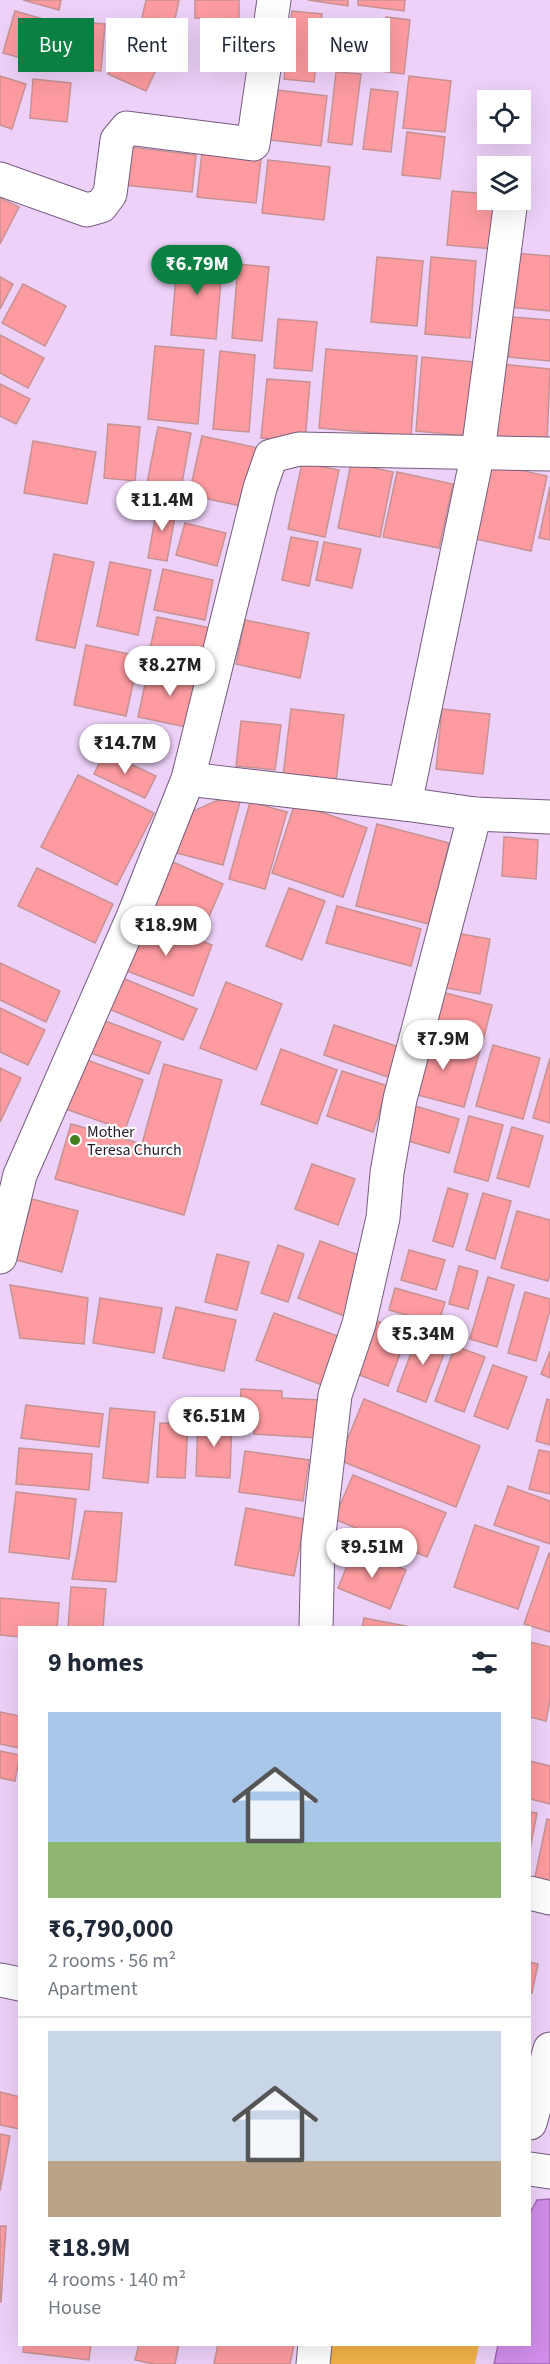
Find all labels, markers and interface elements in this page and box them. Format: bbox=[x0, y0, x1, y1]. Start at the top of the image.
chip: Buy bbox=[18, 18, 94, 72]
chip: Rent bbox=[106, 18, 188, 72]
chip: Filters bbox=[200, 18, 296, 72]
chip: New bbox=[308, 18, 390, 72]
map controls bbox=[477, 90, 531, 210]
button: locate bbox=[477, 90, 531, 144]
button: layers bbox=[477, 156, 531, 210]
pin: ₹6.79M bbox=[148, 245, 246, 296]
text: ₹6.79M bbox=[165, 250, 229, 278]
pin: ₹11.4M bbox=[113, 481, 211, 532]
text: ₹11.4M bbox=[130, 486, 194, 514]
pin: ₹8.27M bbox=[121, 646, 219, 697]
text: ₹8.27M bbox=[138, 651, 202, 679]
pin: ₹14.7M bbox=[76, 724, 174, 775]
text: ₹14.7M bbox=[93, 729, 157, 757]
pin: ₹18.9M bbox=[117, 906, 215, 957]
text: ₹18.9M bbox=[134, 911, 198, 939]
pin: ₹7.9M bbox=[401, 1020, 485, 1071]
text: ₹7.9M bbox=[417, 1025, 469, 1053]
place label: Mother Teresa Church bbox=[87, 1121, 182, 1161]
marker: Mother Teresa Church bbox=[68, 1133, 82, 1147]
pin: ₹5.34M bbox=[374, 1315, 472, 1366]
text: ₹5.34M bbox=[391, 1320, 455, 1348]
pin: ₹6.51M bbox=[165, 1397, 263, 1448]
text: ₹6.51M bbox=[182, 1402, 246, 1430]
pin: ₹9.51M bbox=[323, 1528, 421, 1579]
text: ₹9.51M bbox=[340, 1533, 404, 1561]
text: 9 homes bbox=[48, 1644, 143, 1681]
icon: filters bbox=[468, 1646, 501, 1679]
icon: home bbox=[221, 1751, 329, 1859]
text: ₹6,790,000 bbox=[48, 1910, 173, 1947]
text: 2 rooms · 56 m² bbox=[48, 1947, 176, 1975]
text: Apartment bbox=[48, 1975, 138, 2003]
icon: home bbox=[221, 2070, 329, 2178]
text: ₹18.9M bbox=[48, 2229, 131, 2266]
text: 4 rooms · 140 m² bbox=[48, 2266, 186, 2294]
text: House bbox=[48, 2294, 101, 2322]

